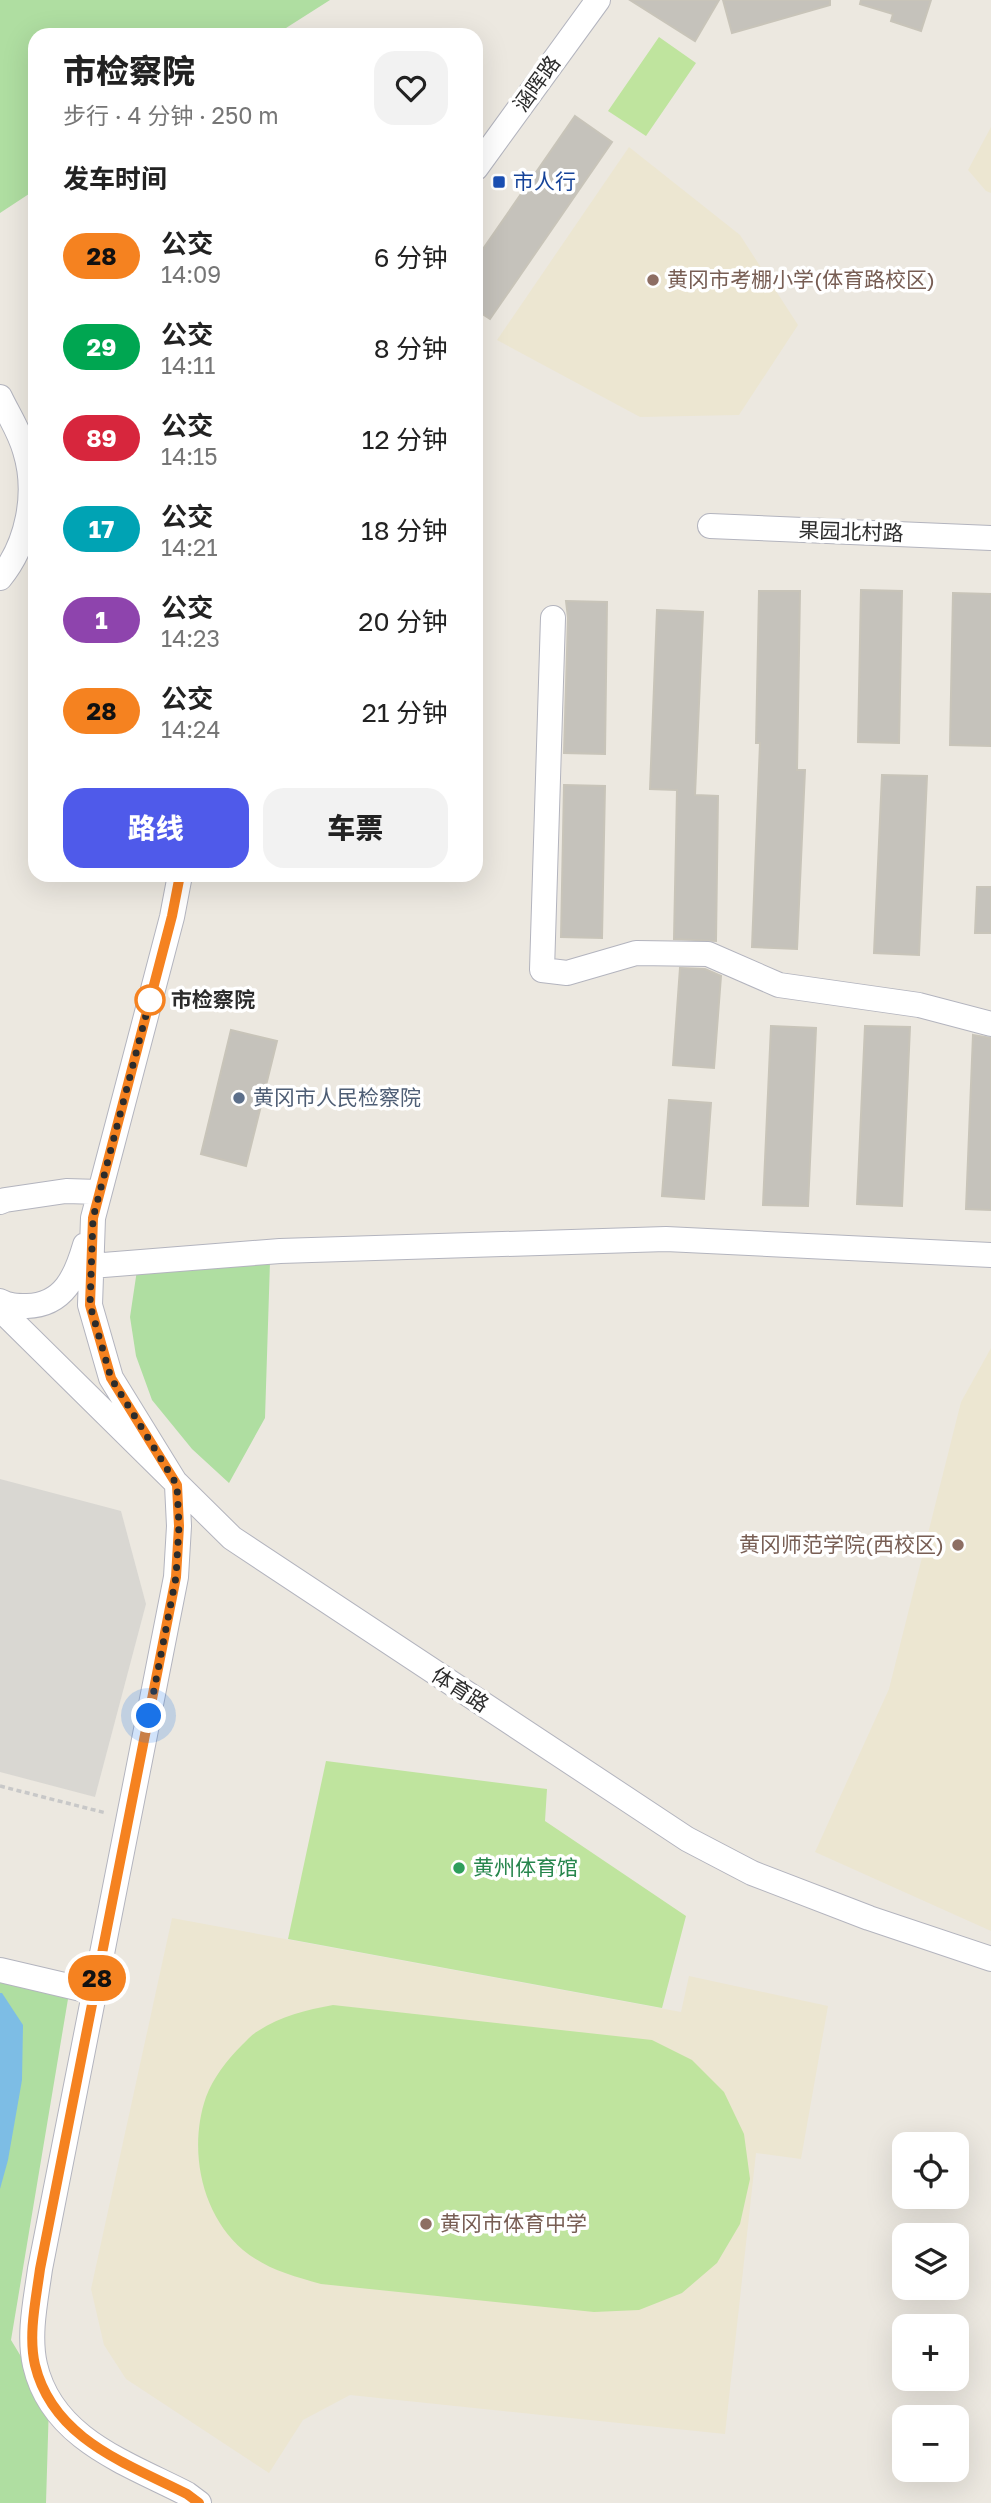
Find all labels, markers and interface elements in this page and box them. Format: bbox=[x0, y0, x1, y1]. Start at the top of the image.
street label: 涵晖路 bbox=[507, 50, 565, 117]
text: 市检察院 bbox=[63, 51, 195, 90]
button: heart bbox=[374, 51, 448, 125]
text: 步行 · 4 分钟 · 250 m bbox=[63, 101, 279, 129]
text: 发车时间 bbox=[63, 163, 167, 194]
place label: 市人行 bbox=[513, 168, 576, 194]
marker: 市人行 bbox=[491, 174, 507, 190]
text: 公交 bbox=[161, 228, 213, 259]
text: 28 bbox=[87, 241, 117, 270]
text: 6 分钟 bbox=[374, 242, 448, 273]
text: 14:09 bbox=[161, 260, 221, 288]
place label: 黄冈市考棚小学(体育路校区) bbox=[667, 266, 935, 292]
marker: 黄冈市考棚小学(体育路校区) bbox=[645, 272, 661, 288]
text: 公交 bbox=[161, 319, 213, 350]
text: 29 bbox=[87, 332, 116, 361]
text: 8 分钟 bbox=[374, 333, 448, 364]
text: 14:11 bbox=[161, 351, 215, 379]
text: 公交 bbox=[161, 410, 213, 441]
text: 89 bbox=[86, 423, 117, 452]
text: 12 分钟 bbox=[362, 424, 448, 455]
text: 14:15 bbox=[161, 442, 218, 470]
text: 公交 bbox=[161, 501, 213, 532]
text: 17 bbox=[89, 514, 114, 543]
text: 18 分钟 bbox=[361, 515, 448, 546]
street label: 果园北村路 bbox=[798, 516, 904, 546]
text: 14:21 bbox=[161, 533, 218, 561]
text: 公交 bbox=[161, 592, 213, 623]
text: 1 bbox=[95, 605, 108, 634]
text: 20 分钟 bbox=[358, 606, 448, 637]
text: 14:23 bbox=[161, 624, 220, 652]
text: 公交 bbox=[161, 683, 213, 714]
text: 28 bbox=[87, 696, 117, 725]
text: 21 分钟 bbox=[362, 697, 448, 728]
text: 14:24 bbox=[161, 715, 220, 743]
button: 路线 bbox=[63, 788, 249, 868]
button: 车票 bbox=[263, 788, 448, 868]
marker: 市检察院 bbox=[135, 985, 165, 1015]
place label: 市检察院 bbox=[171, 986, 255, 1012]
place label: 黄冈市人民检察院 bbox=[253, 1084, 421, 1110]
marker: 黄冈市人民检察院 bbox=[231, 1090, 247, 1106]
place label: 黄冈师范学院(西校区) bbox=[739, 1531, 944, 1557]
marker: 黄冈师范学院(西校区) bbox=[950, 1537, 966, 1553]
street label: 体育路 bbox=[427, 1661, 494, 1717]
your location bbox=[131, 1698, 166, 1733]
place label: 黄州体育馆 bbox=[473, 1854, 578, 1880]
marker: 黄州体育馆 bbox=[451, 1860, 467, 1876]
line badge: 28 bbox=[66, 1955, 128, 2001]
text: 28 bbox=[82, 1963, 112, 1992]
map controls bbox=[892, 2132, 969, 2482]
button: locate bbox=[892, 2132, 969, 2209]
place label: 黄冈市体育中学 bbox=[440, 2210, 587, 2236]
marker: 黄冈市体育中学 bbox=[418, 2216, 434, 2232]
button: layers bbox=[892, 2223, 969, 2300]
button: + bbox=[892, 2314, 969, 2391]
button: − bbox=[892, 2405, 969, 2482]

